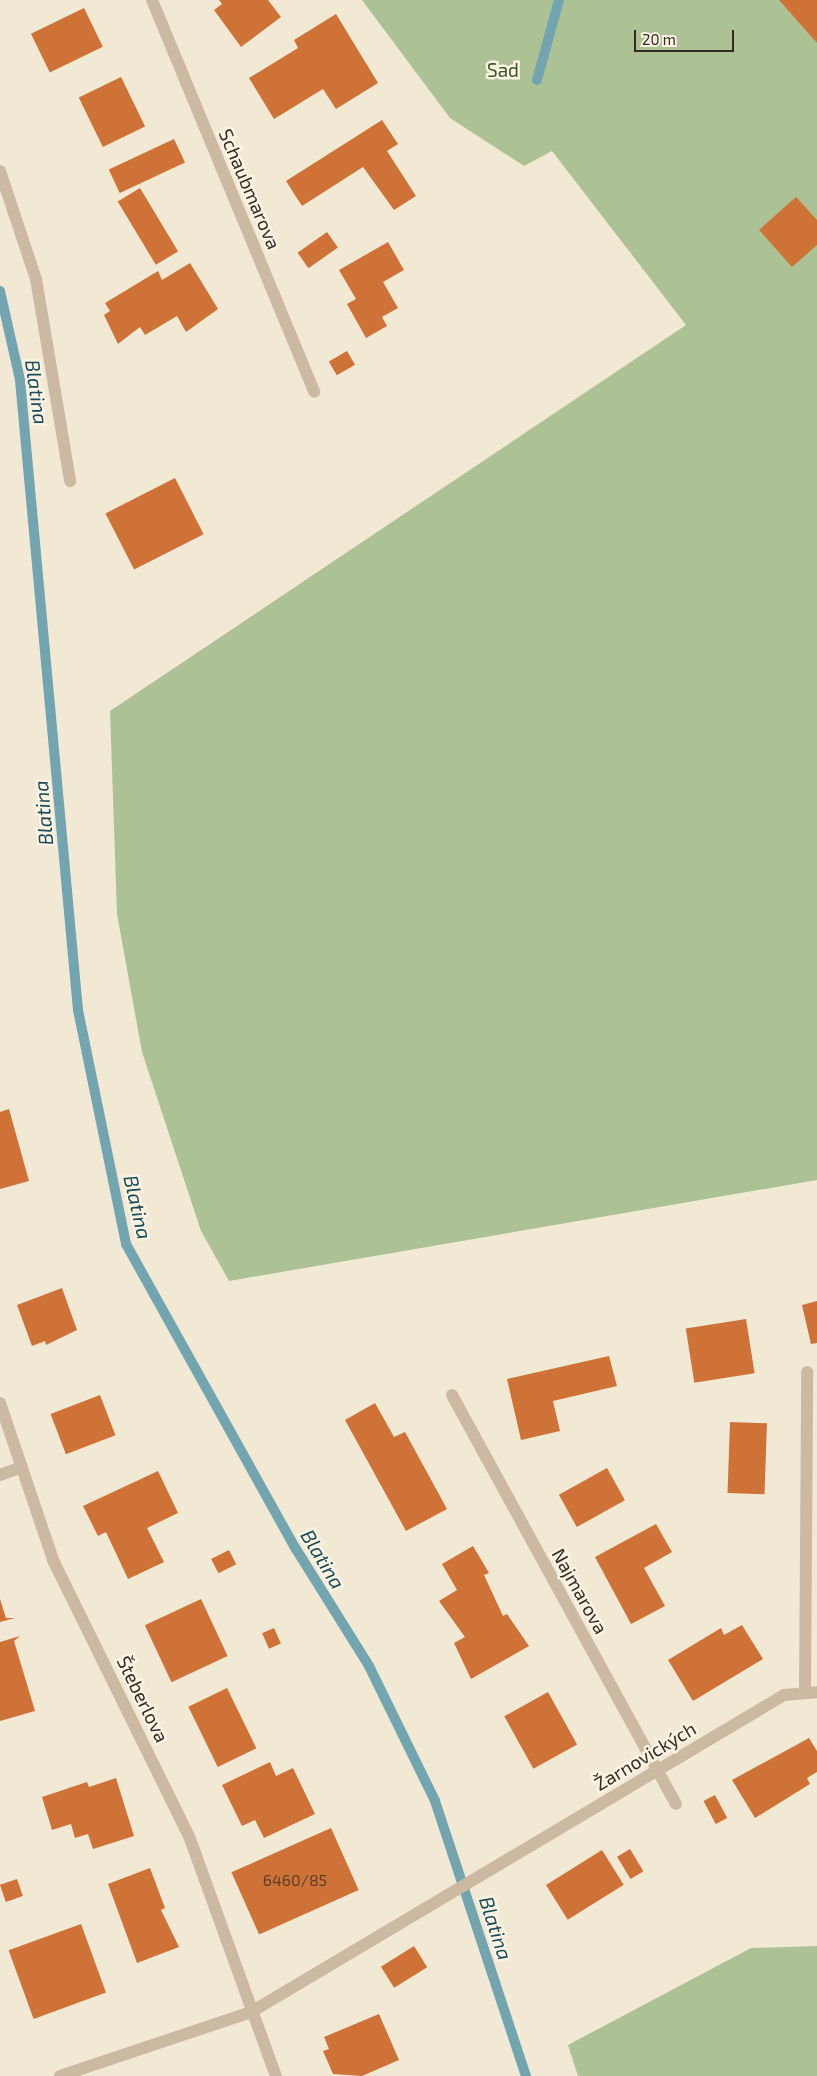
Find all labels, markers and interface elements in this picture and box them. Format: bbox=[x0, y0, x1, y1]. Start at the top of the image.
scale bar bbox=[637, 20, 737, 52]
text: 20 m bbox=[642, 30, 676, 48]
park label: Sad bbox=[487, 59, 519, 81]
street label: Schaubmarova bbox=[214, 125, 286, 253]
water label: Blatina bbox=[21, 358, 53, 426]
water label: Blatina bbox=[28, 779, 58, 847]
water label: Blatina bbox=[119, 1173, 157, 1241]
water label: Blatina bbox=[296, 1525, 350, 1593]
street label: Najmarova bbox=[547, 1544, 613, 1638]
street label: Šteberlova bbox=[112, 1652, 174, 1746]
street label: Žarnovických bbox=[590, 1717, 700, 1795]
house number: 6460/85 bbox=[263, 1870, 327, 1890]
water label: Blatina bbox=[475, 1893, 517, 1963]

